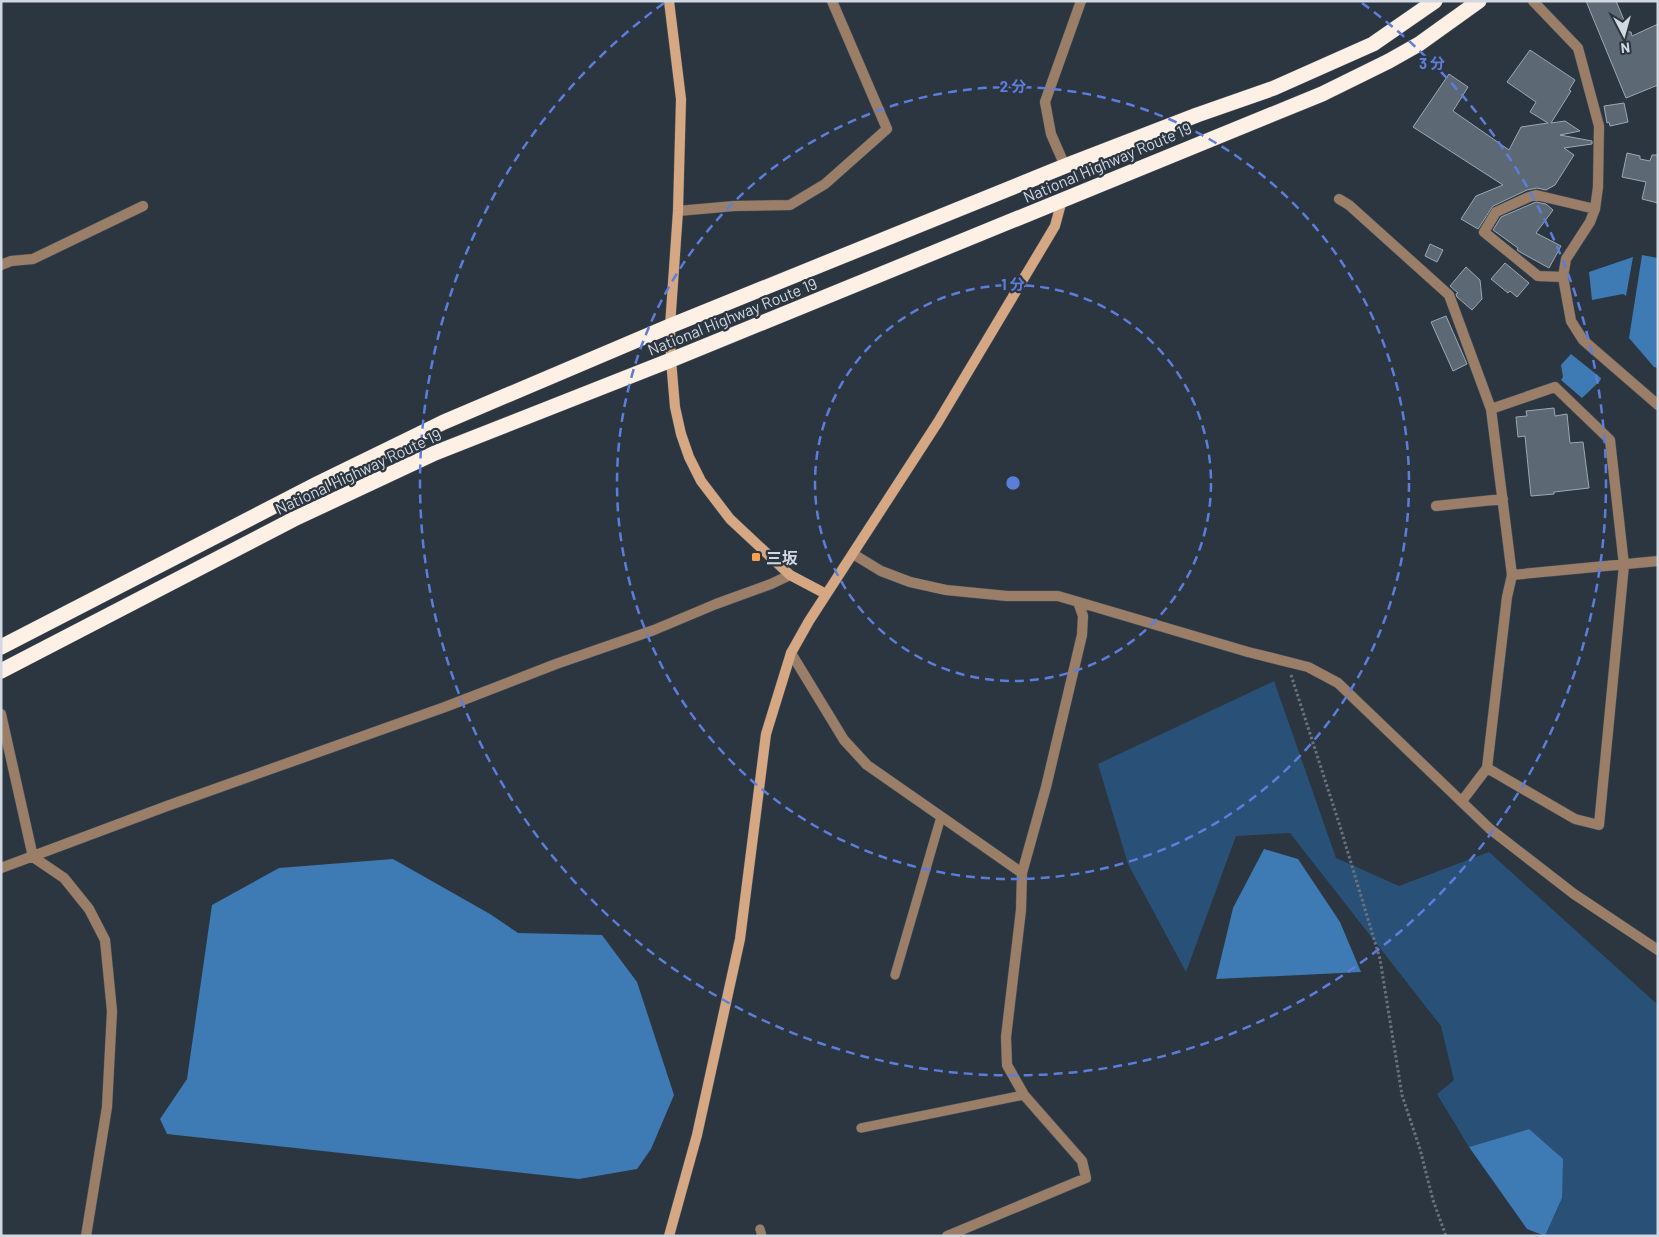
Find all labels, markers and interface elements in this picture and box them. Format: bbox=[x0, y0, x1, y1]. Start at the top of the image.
north arrow bbox=[1599, 10, 1649, 60]
text: N bbox=[1620, 39, 1631, 57]
text: 3 分 bbox=[1419, 54, 1445, 72]
text: 2 分 bbox=[1000, 77, 1026, 95]
street label: National Highway Route 19 bbox=[1020, 118, 1194, 206]
street label: National Highway Route 19 bbox=[644, 273, 820, 359]
text: 1 分 bbox=[1001, 275, 1025, 293]
street label: National Highway Route 19 bbox=[272, 424, 444, 518]
centre of rings bbox=[1004, 474, 1022, 492]
place label: 三坂 bbox=[766, 548, 798, 567]
marker: 三坂 bbox=[750, 551, 762, 563]

